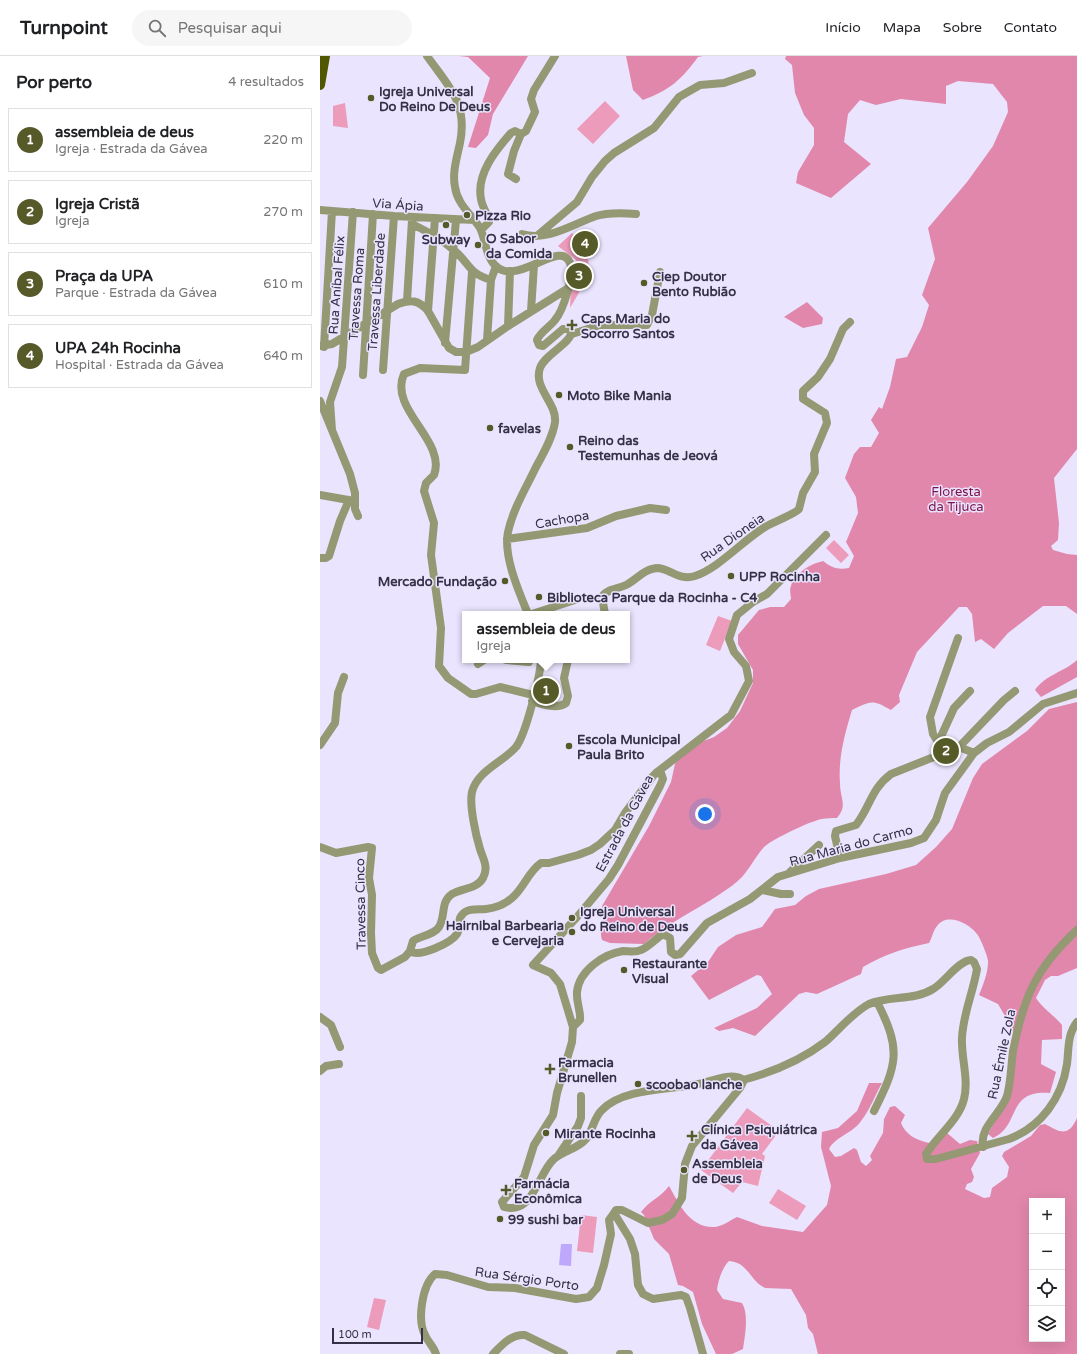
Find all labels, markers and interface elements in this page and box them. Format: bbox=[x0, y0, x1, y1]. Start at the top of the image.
search box bbox=[132, 10, 412, 46]
text: Turnpoint bbox=[20, 17, 108, 39]
icon: search bbox=[146, 17, 168, 39]
text: Pesquisar aqui bbox=[178, 19, 282, 37]
text: Início bbox=[825, 19, 861, 36]
text: Mapa bbox=[883, 19, 921, 36]
text: Sobre bbox=[943, 19, 982, 36]
text: Contato bbox=[1004, 19, 1057, 36]
text: Por perto bbox=[16, 72, 92, 93]
text: 4 resultados bbox=[228, 74, 304, 90]
place label: Igreja Universal Do Reino De Deus bbox=[379, 84, 490, 115]
marker: Igreja Universal Do Reino De Deus bbox=[366, 93, 376, 103]
text: assembleia de deus bbox=[55, 123, 194, 141]
text: 1 bbox=[26, 132, 34, 148]
text: 220 m bbox=[263, 132, 303, 148]
text: Igreja · Estrada da Gávea bbox=[55, 141, 208, 157]
text: Igreja Cristã bbox=[55, 195, 140, 213]
street label: Via Ápia bbox=[372, 195, 424, 215]
text: 2 bbox=[26, 204, 34, 220]
text: 270 m bbox=[263, 204, 303, 220]
place label: Pizza Rio bbox=[475, 208, 531, 224]
marker: Pizza Rio bbox=[462, 210, 472, 220]
text: Igreja bbox=[55, 213, 89, 229]
marker: Subway bbox=[441, 220, 451, 230]
pin: 4 bbox=[572, 229, 598, 259]
place label: O Sabor da Comida bbox=[486, 231, 552, 262]
street label: Travessa Liberdade bbox=[365, 232, 389, 352]
place label: Subway bbox=[422, 232, 470, 248]
street label: Rua Aníbal Félix bbox=[326, 235, 348, 335]
marker: O Sabor da Comida bbox=[473, 240, 483, 250]
street label: Travessa Roma bbox=[346, 247, 368, 341]
pin: 3 bbox=[566, 261, 592, 291]
text: Praça da UPA bbox=[55, 267, 153, 285]
place label: Ciep Doutor Bento Rubião bbox=[652, 269, 736, 300]
text: 3 bbox=[26, 276, 34, 292]
text: 610 m bbox=[263, 276, 303, 292]
marker: Ciep Doutor Bento Rubião bbox=[639, 278, 649, 288]
text: Parque · Estrada da Gávea bbox=[55, 285, 217, 301]
place label: Caps Maria do Socorro Santos bbox=[581, 311, 675, 342]
marker: Caps Maria do Socorro Santos bbox=[566, 319, 578, 331]
text: UPA 24h Rocinha bbox=[55, 339, 181, 357]
text: 4 bbox=[26, 348, 34, 364]
text: 640 m bbox=[263, 348, 303, 364]
text: Hospital · Estrada da Gávea bbox=[55, 357, 224, 373]
place label: Moto Bike Mania bbox=[567, 388, 672, 404]
marker: Moto Bike Mania bbox=[554, 390, 564, 400]
place label: favelas bbox=[497, 421, 541, 437]
marker: favelas bbox=[485, 423, 495, 433]
place label: Reino das Testemunhas de Jeová bbox=[577, 433, 718, 464]
marker: Reino das Testemunhas de Jeová bbox=[565, 442, 575, 452]
park label: Floresta da Tijuca bbox=[928, 484, 984, 515]
street label: Cachopa bbox=[534, 507, 590, 533]
street label: Rua Dioneia bbox=[697, 510, 768, 566]
place label: UPP Rocinha bbox=[739, 569, 820, 585]
marker: UPP Rocinha bbox=[726, 571, 736, 581]
place label: Mercado Fundação bbox=[378, 574, 497, 590]
marker: Mercado Fundação bbox=[500, 576, 510, 586]
place label: Biblioteca Parque da Rocinha - C4 bbox=[547, 590, 758, 606]
marker: Biblioteca Parque da Rocinha - C4 bbox=[534, 592, 544, 602]
popup bbox=[462, 611, 630, 663]
text: assembleia de deus bbox=[477, 620, 616, 638]
text: Igreja bbox=[477, 638, 511, 654]
pin: 1 bbox=[533, 676, 559, 706]
place label: Escola Municipal Paula Brito bbox=[577, 732, 681, 763]
pin: 2 bbox=[933, 736, 959, 766]
marker: Escola Municipal Paula Brito bbox=[564, 741, 574, 751]
street label: Estrada da Gávea bbox=[592, 772, 657, 875]
your location bbox=[695, 804, 715, 824]
street label: Rua Maria do Carmo bbox=[788, 822, 915, 870]
street label: Travessa Cinco bbox=[352, 858, 370, 950]
place label: Igreja Universal do Reino de Deus bbox=[580, 904, 689, 935]
marker: Igreja Universal do Reino de Deus bbox=[567, 913, 577, 923]
place label: Hairnibal Barbearia e Cervejaria bbox=[446, 918, 564, 949]
marker: Hairnibal Barbearia e Cervejaria bbox=[567, 927, 577, 937]
place label: Restaurante Visual bbox=[632, 956, 708, 987]
marker: Restaurante Visual bbox=[619, 965, 629, 975]
street label: Rua Émile Zola bbox=[985, 1008, 1019, 1101]
place label: Farmacia Brunellen bbox=[558, 1055, 617, 1086]
marker: Farmacia Brunellen bbox=[545, 1064, 555, 1074]
place label: scoobao lanche bbox=[646, 1077, 743, 1093]
marker: scoobao lanche bbox=[633, 1079, 643, 1089]
place label: Clínica Psiquiátrica da Gávea bbox=[701, 1122, 817, 1153]
place label: Mirante Rocinha bbox=[554, 1126, 656, 1142]
marker: Mirante Rocinha bbox=[541, 1128, 551, 1138]
marker: Clínica Psiquiátrica da Gávea bbox=[686, 1130, 698, 1142]
place label: Assembleia de Deus bbox=[692, 1156, 763, 1187]
marker: Assembleia de Deus bbox=[679, 1165, 689, 1175]
place label: Farmácia Econômica bbox=[514, 1176, 582, 1207]
marker: Farmácia Econômica bbox=[501, 1185, 511, 1195]
map controls bbox=[1029, 1198, 1065, 1342]
button: + bbox=[1029, 1198, 1065, 1234]
place label: 99 sushi bar bbox=[508, 1212, 584, 1228]
marker: 99 sushi bar bbox=[495, 1214, 505, 1224]
button: − bbox=[1029, 1234, 1065, 1270]
street label: Rua Sérgio Porto bbox=[474, 1264, 580, 1294]
button: locate bbox=[1029, 1270, 1065, 1306]
button: layers bbox=[1029, 1306, 1065, 1342]
scale bar bbox=[332, 1326, 423, 1345]
text: 100 m bbox=[338, 1328, 372, 1341]

